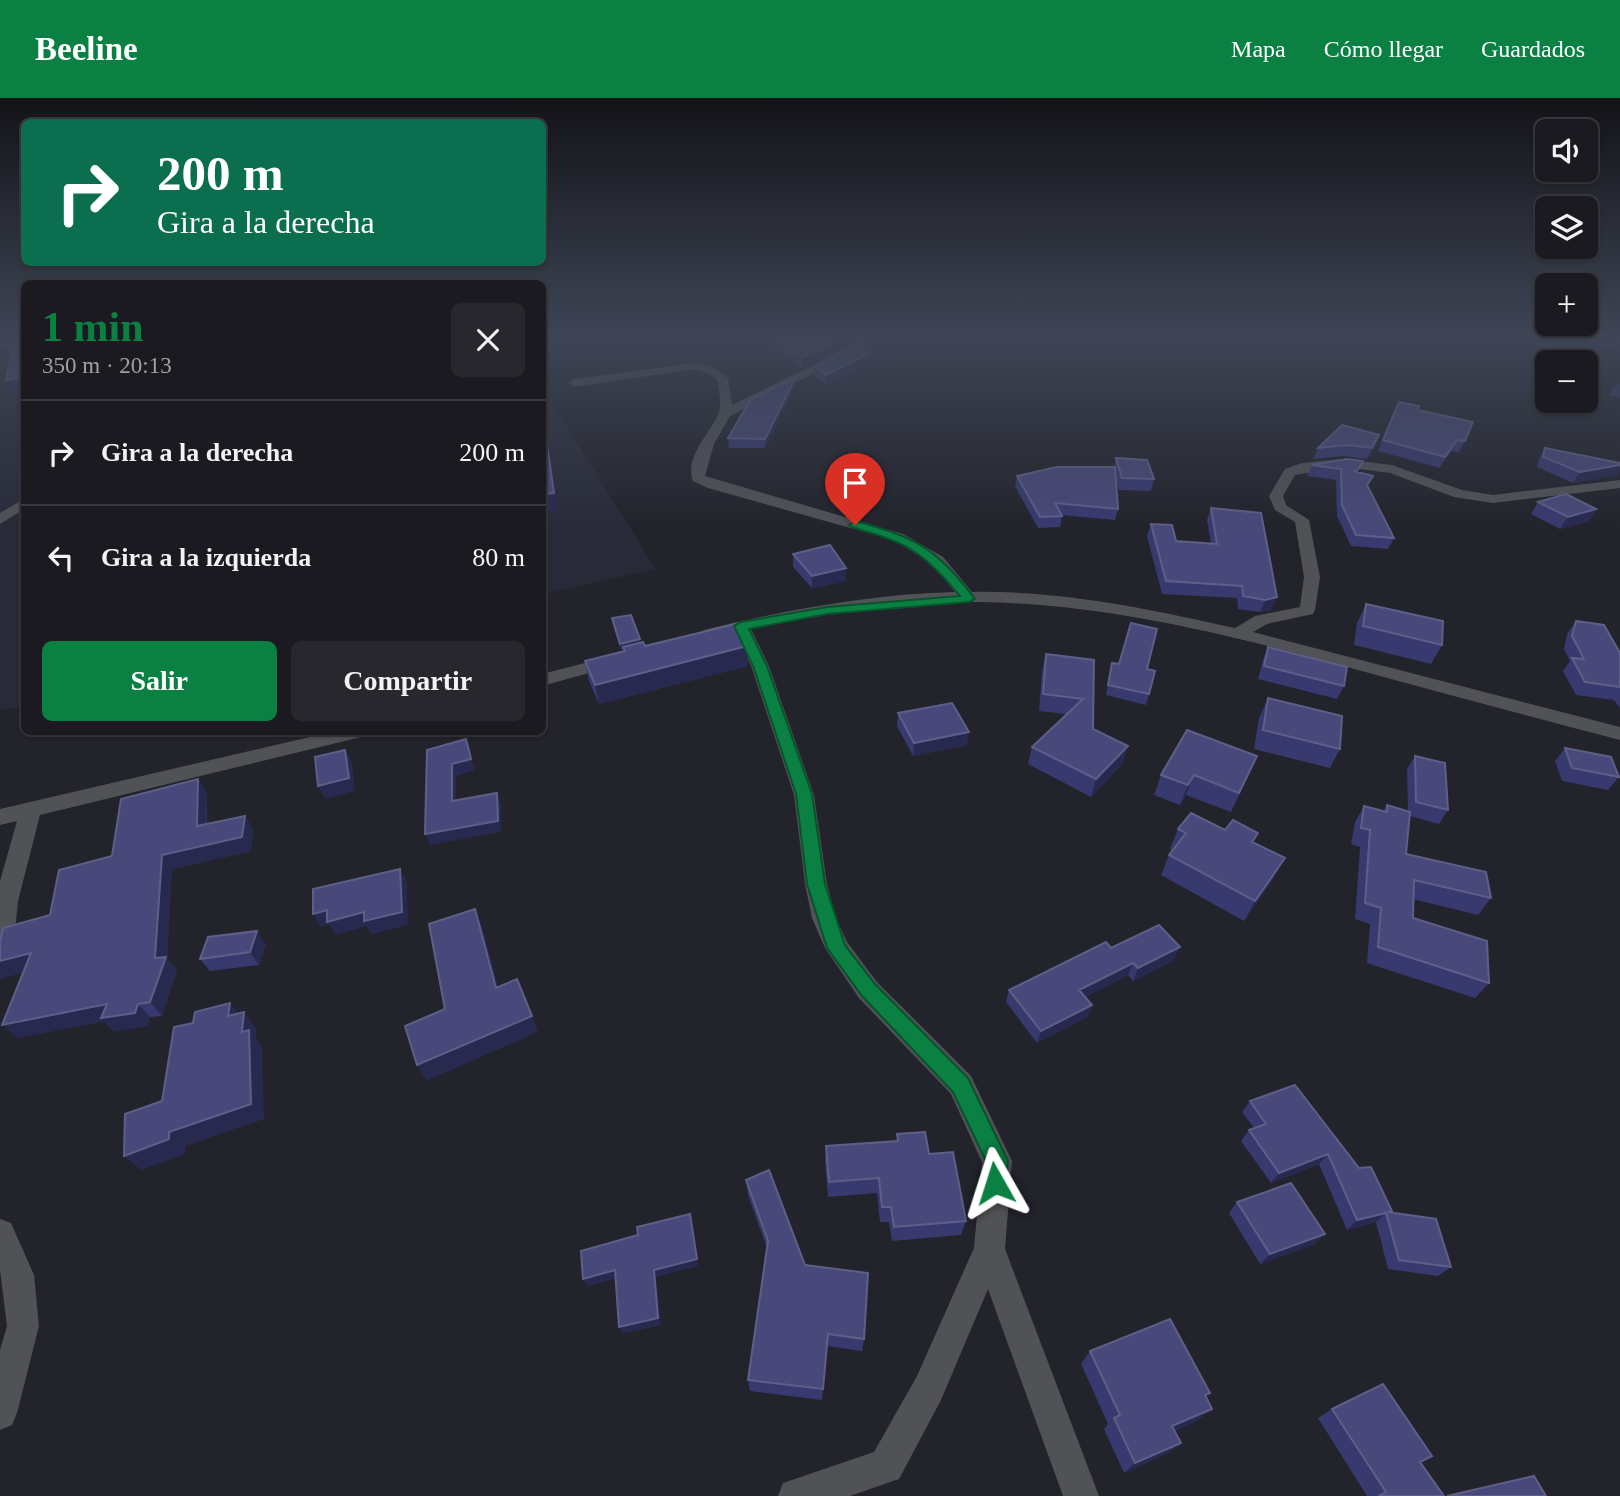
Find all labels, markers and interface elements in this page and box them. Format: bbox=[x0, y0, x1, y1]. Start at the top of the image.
text: Beeline bbox=[35, 31, 138, 67]
text: Mapa bbox=[1231, 36, 1286, 62]
text: Cómo llegar bbox=[1324, 36, 1443, 62]
text: Guardados bbox=[1481, 36, 1585, 62]
map controls bbox=[1535, 119, 1598, 413]
button: sound bbox=[1535, 119, 1598, 182]
text: 200 m bbox=[157, 146, 284, 201]
icon: right bbox=[42, 147, 133, 238]
button: layers bbox=[1535, 196, 1598, 259]
text: Gira a la derecha bbox=[157, 204, 375, 240]
button: + bbox=[1535, 273, 1598, 336]
button: close bbox=[451, 303, 525, 377]
text: 1 min bbox=[42, 304, 144, 350]
button: − bbox=[1535, 350, 1598, 413]
text: 350 m · 20:13 bbox=[42, 353, 172, 378]
icon: right bbox=[42, 434, 80, 472]
text: Gira a la derecha bbox=[101, 438, 293, 467]
text: 200 m bbox=[459, 438, 525, 467]
pin bbox=[825, 453, 885, 525]
icon: arrive bbox=[836, 464, 874, 502]
icon: left bbox=[42, 539, 80, 577]
text: Gira a la izquierda bbox=[101, 543, 311, 572]
text: 80 m bbox=[472, 543, 525, 572]
button: Salir bbox=[42, 641, 277, 721]
button: Compartir bbox=[291, 641, 525, 721]
position arrow bbox=[958, 1146, 1032, 1220]

